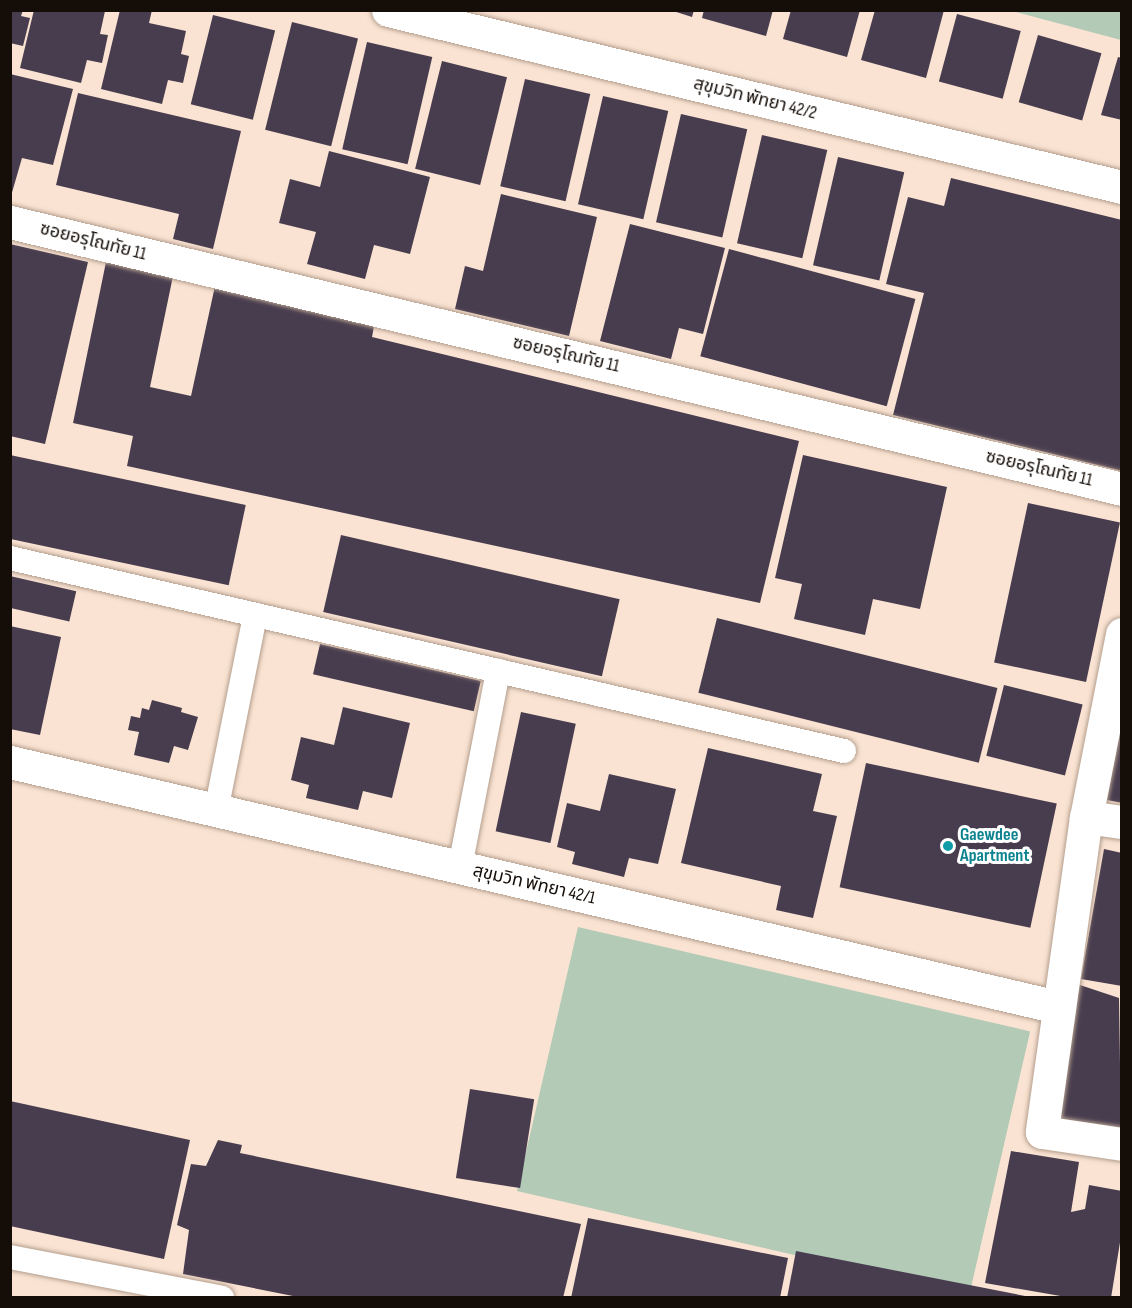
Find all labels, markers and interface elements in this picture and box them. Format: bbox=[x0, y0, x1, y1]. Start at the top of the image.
street label: สุขุมวิท พัทยา 42/2 bbox=[691, 73, 819, 125]
street label: ซอยอรุโณทัย 11 bbox=[38, 218, 148, 266]
street label: ซอยอรุโณทัย 11 bbox=[511, 332, 621, 378]
street label: ซอยอรุโณทัย 11 bbox=[984, 446, 1094, 492]
place label: Gaewdee Apartment bbox=[960, 825, 1029, 868]
marker: Gaewdee Apartment bbox=[941, 839, 955, 853]
street label: สุขุมวิท พัทยา 42/1 bbox=[471, 860, 597, 910]

